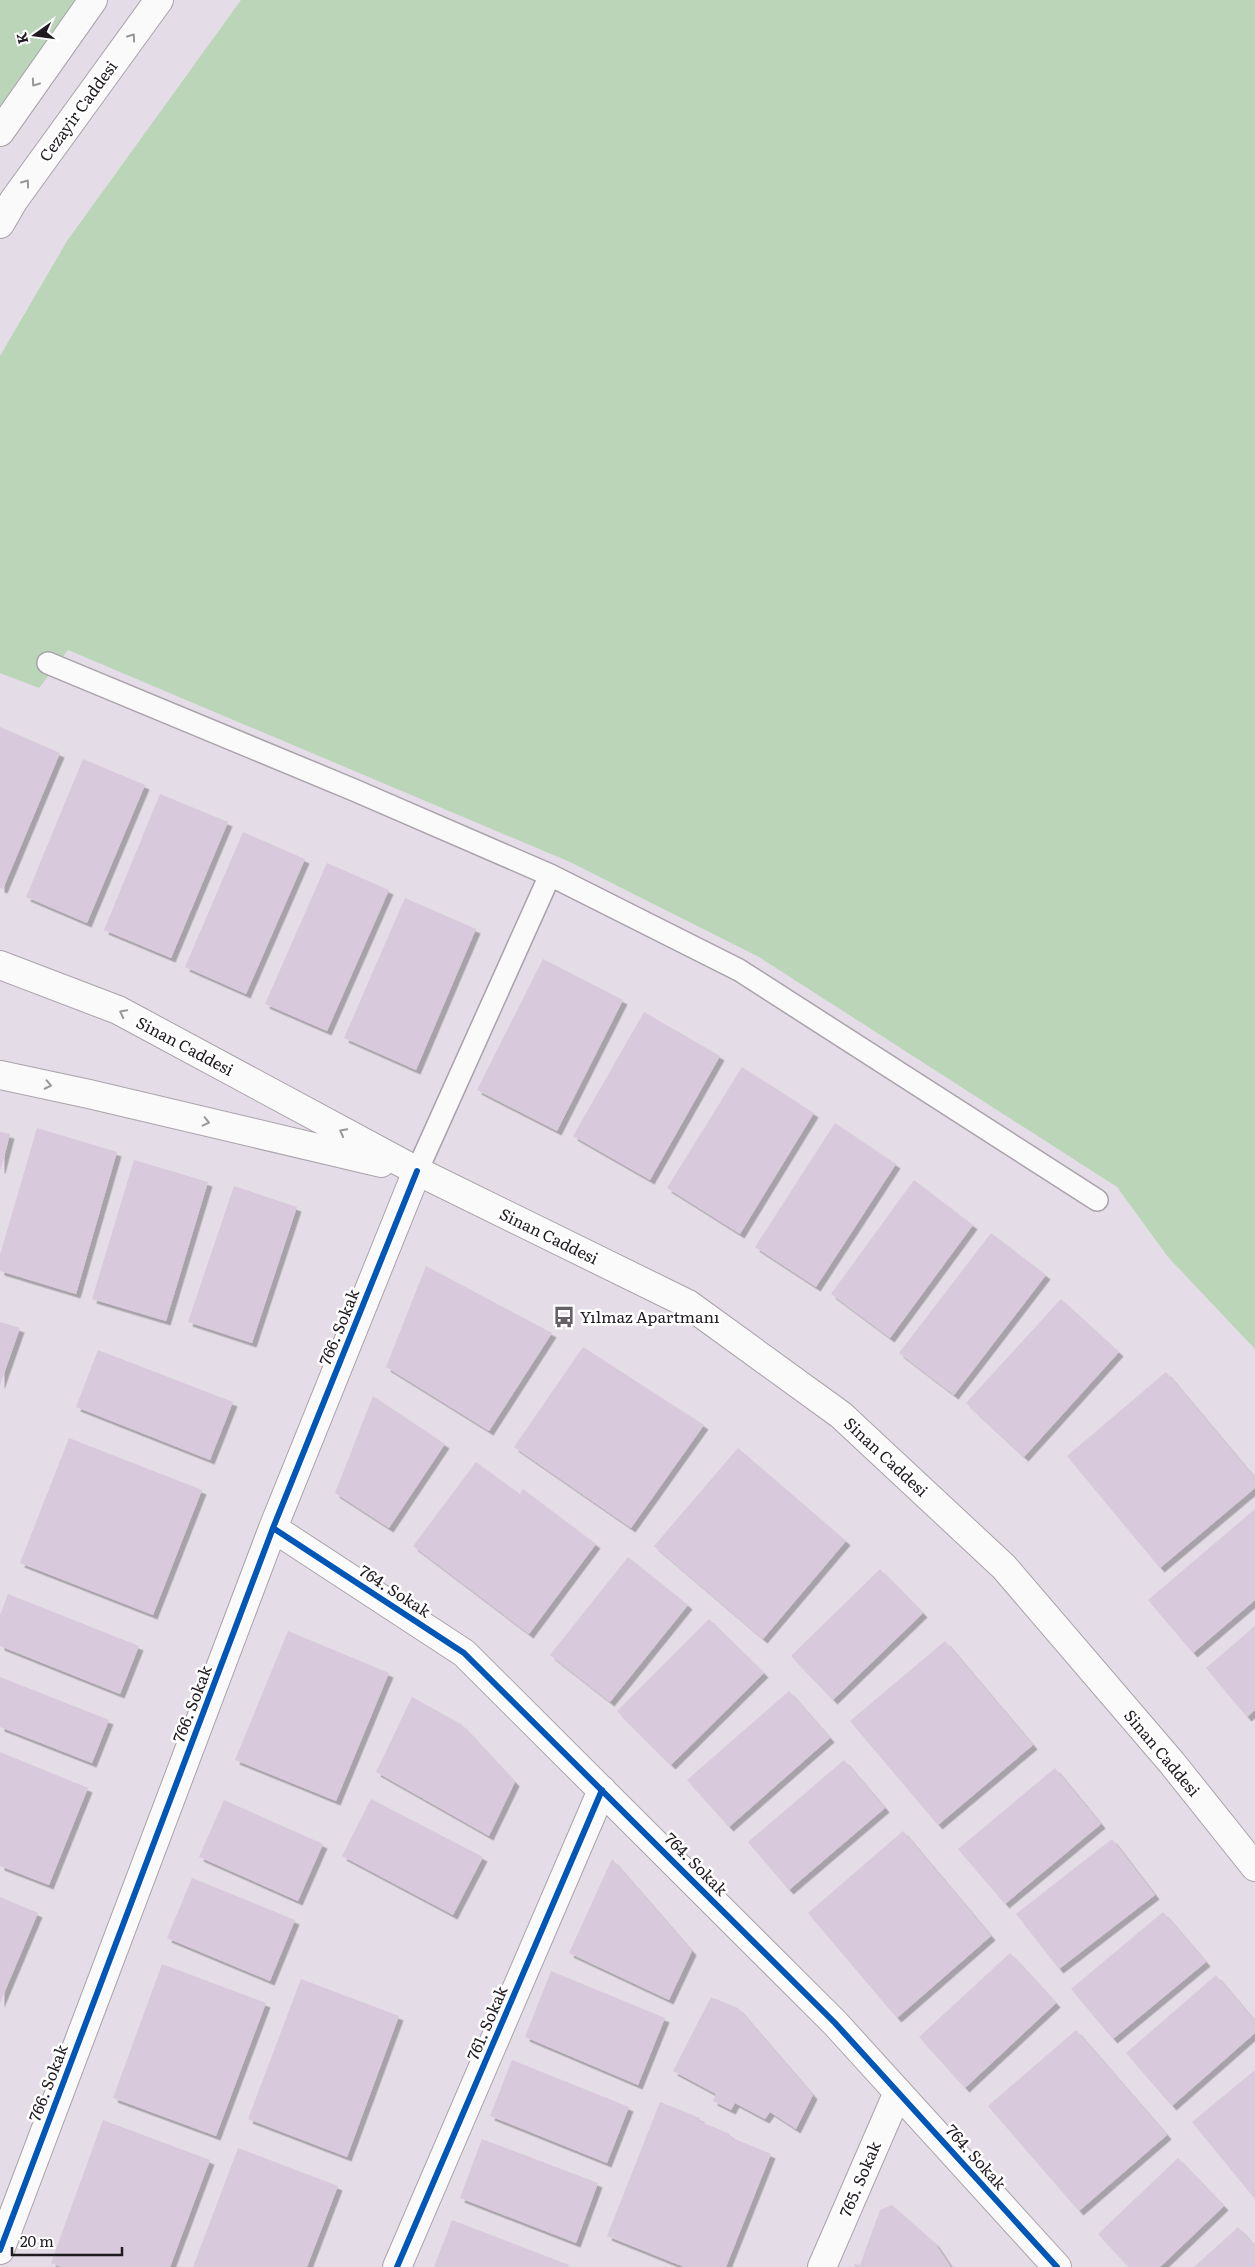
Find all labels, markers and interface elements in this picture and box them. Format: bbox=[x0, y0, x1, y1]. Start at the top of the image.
north arrow bbox=[10, 10, 60, 60]
text: K bbox=[10, 31, 32, 46]
one-way arrow bbox=[126, 33, 135, 43]
street label: Cezayir Caddesi bbox=[32, 55, 122, 166]
one-way arrow bbox=[32, 77, 41, 87]
one-way arrow bbox=[20, 179, 29, 189]
one-way arrow bbox=[119, 1009, 128, 1019]
street label: Sinan Caddesi bbox=[133, 1009, 238, 1081]
one-way arrow bbox=[43, 1080, 52, 1090]
one-way arrow bbox=[202, 1116, 211, 1127]
one-way arrow bbox=[339, 1128, 348, 1138]
street label: Sinan Caddesi bbox=[496, 1201, 603, 1269]
street label: 766. Sokak bbox=[312, 1285, 364, 1369]
bus stop icon: Yılmaz Apartmanı bbox=[551, 1304, 577, 1330]
place label: Yılmaz Apartmanı bbox=[580, 1304, 719, 1328]
street label: Sinan Caddesi bbox=[839, 1411, 934, 1502]
street label: 764. Sokak bbox=[355, 1558, 436, 1622]
street label: 766. Sokak bbox=[165, 1661, 217, 1746]
street label: Sinan Caddesi bbox=[1119, 1704, 1206, 1801]
street label: 764. Sokak bbox=[660, 1826, 734, 1901]
street label: 761. Sokak bbox=[460, 1982, 513, 2063]
street label: 766. Sokak bbox=[21, 2040, 73, 2125]
street label: 764. Sokak bbox=[941, 2118, 1013, 2195]
street label: 765. Sokak bbox=[832, 2137, 886, 2220]
scale bar bbox=[12, 2224, 122, 2256]
text: 20 m bbox=[20, 2229, 54, 2252]

